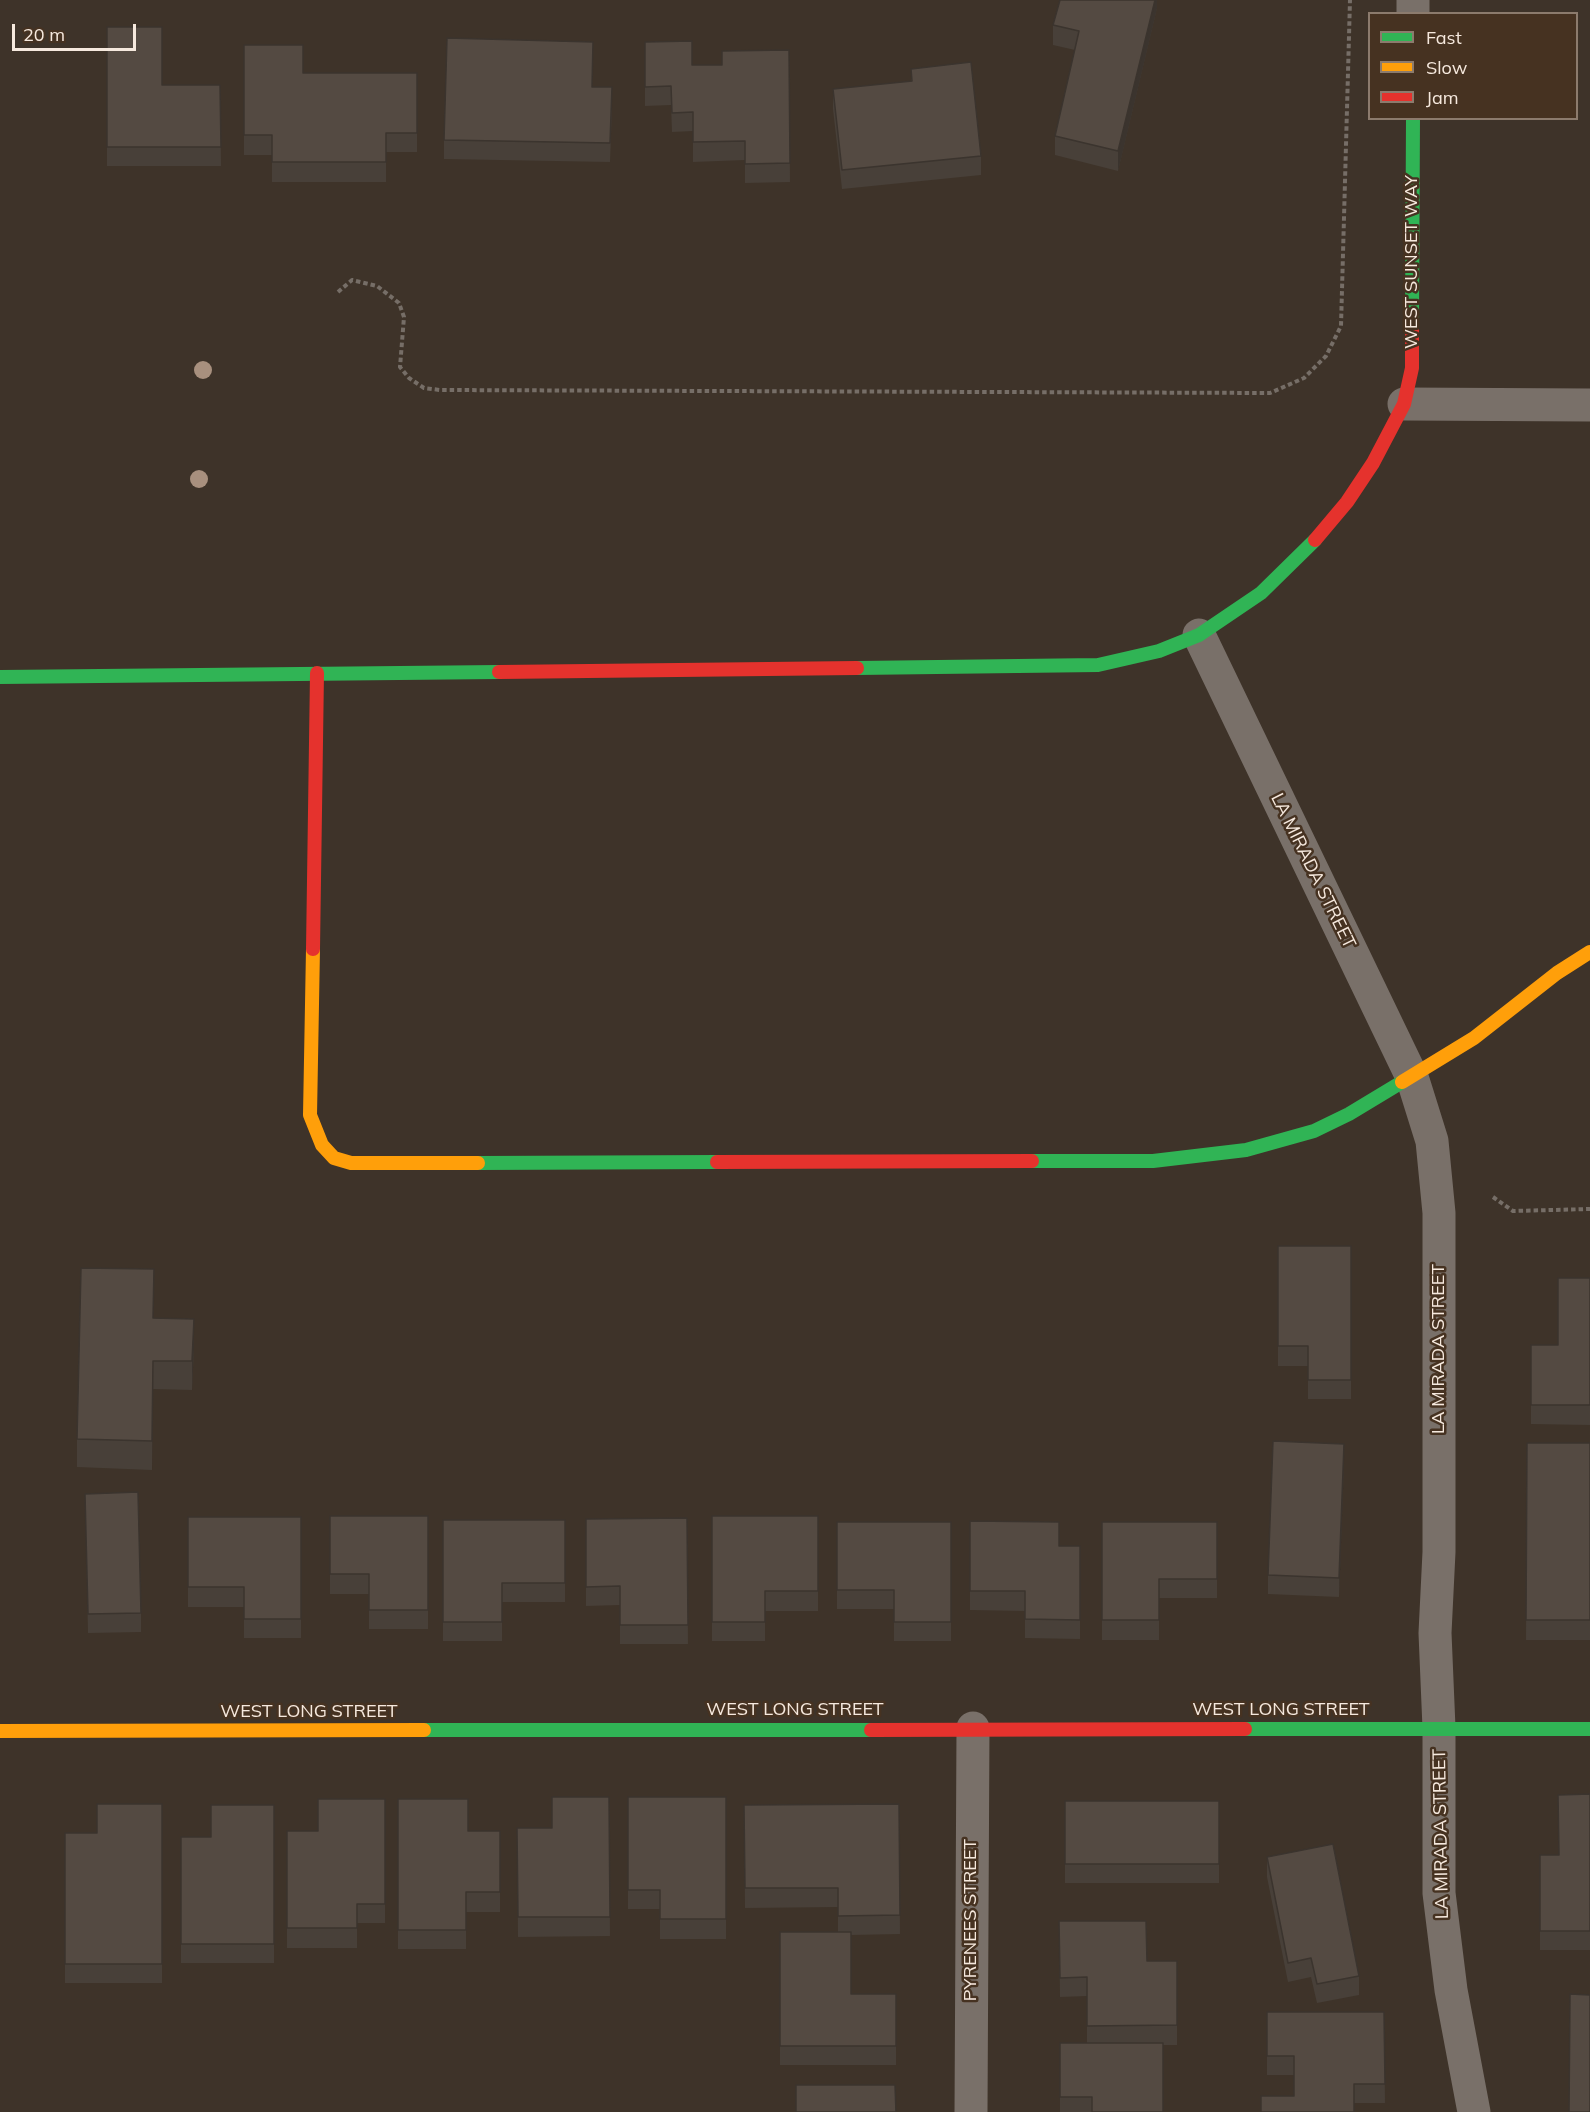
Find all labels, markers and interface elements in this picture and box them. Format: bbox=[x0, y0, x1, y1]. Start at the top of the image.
scale bar bbox=[15, 12, 140, 50]
legend bbox=[1368, 12, 1578, 120]
text: 20 m bbox=[23, 23, 65, 46]
text: Fast bbox=[1426, 26, 1462, 49]
text: Slow bbox=[1426, 56, 1467, 79]
text: Jam bbox=[1426, 86, 1459, 109]
street label: WEST SUNSET WAY bbox=[1401, 175, 1423, 349]
street label: LA MIRADA STREET bbox=[1266, 790, 1360, 952]
street label: LA MIRADA STREET bbox=[1428, 1264, 1450, 1434]
street label: WEST LONG STREET bbox=[706, 1699, 884, 1721]
street label: WEST LONG STREET bbox=[1192, 1699, 1370, 1721]
street label: WEST LONG STREET bbox=[220, 1701, 398, 1723]
street label: LA MIRADA STREET bbox=[1429, 1749, 1453, 1919]
street label: PYRENEES STREET bbox=[960, 1839, 982, 2001]

